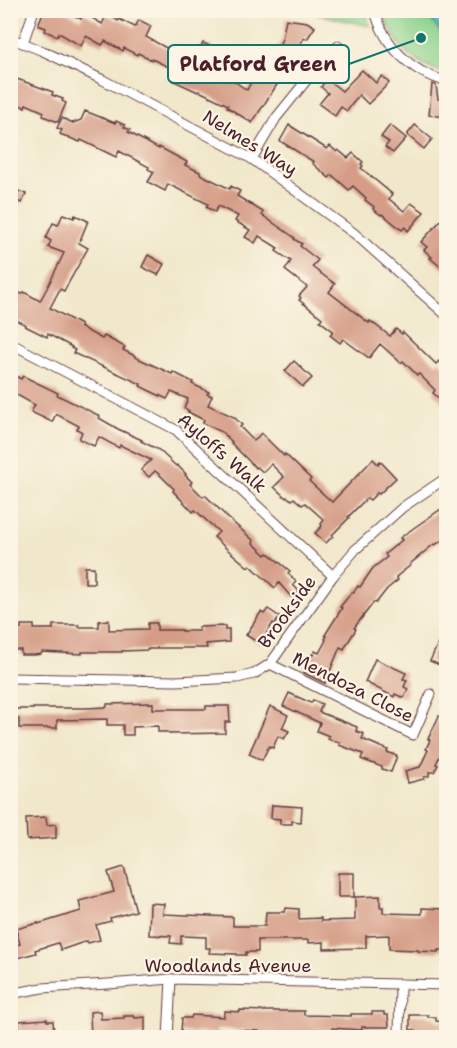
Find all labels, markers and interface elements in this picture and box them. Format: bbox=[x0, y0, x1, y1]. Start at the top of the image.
callout: Platford Green bbox=[168, 45, 349, 83]
text: Platford Green bbox=[179, 51, 337, 77]
street label: Nelmes Way bbox=[198, 104, 302, 182]
street label: Ayloffs Walk bbox=[172, 408, 272, 498]
street label: Brookside bbox=[252, 571, 322, 653]
street label: Mendoza Close bbox=[288, 646, 418, 728]
street label: Woodlands Avenue bbox=[144, 954, 312, 978]

